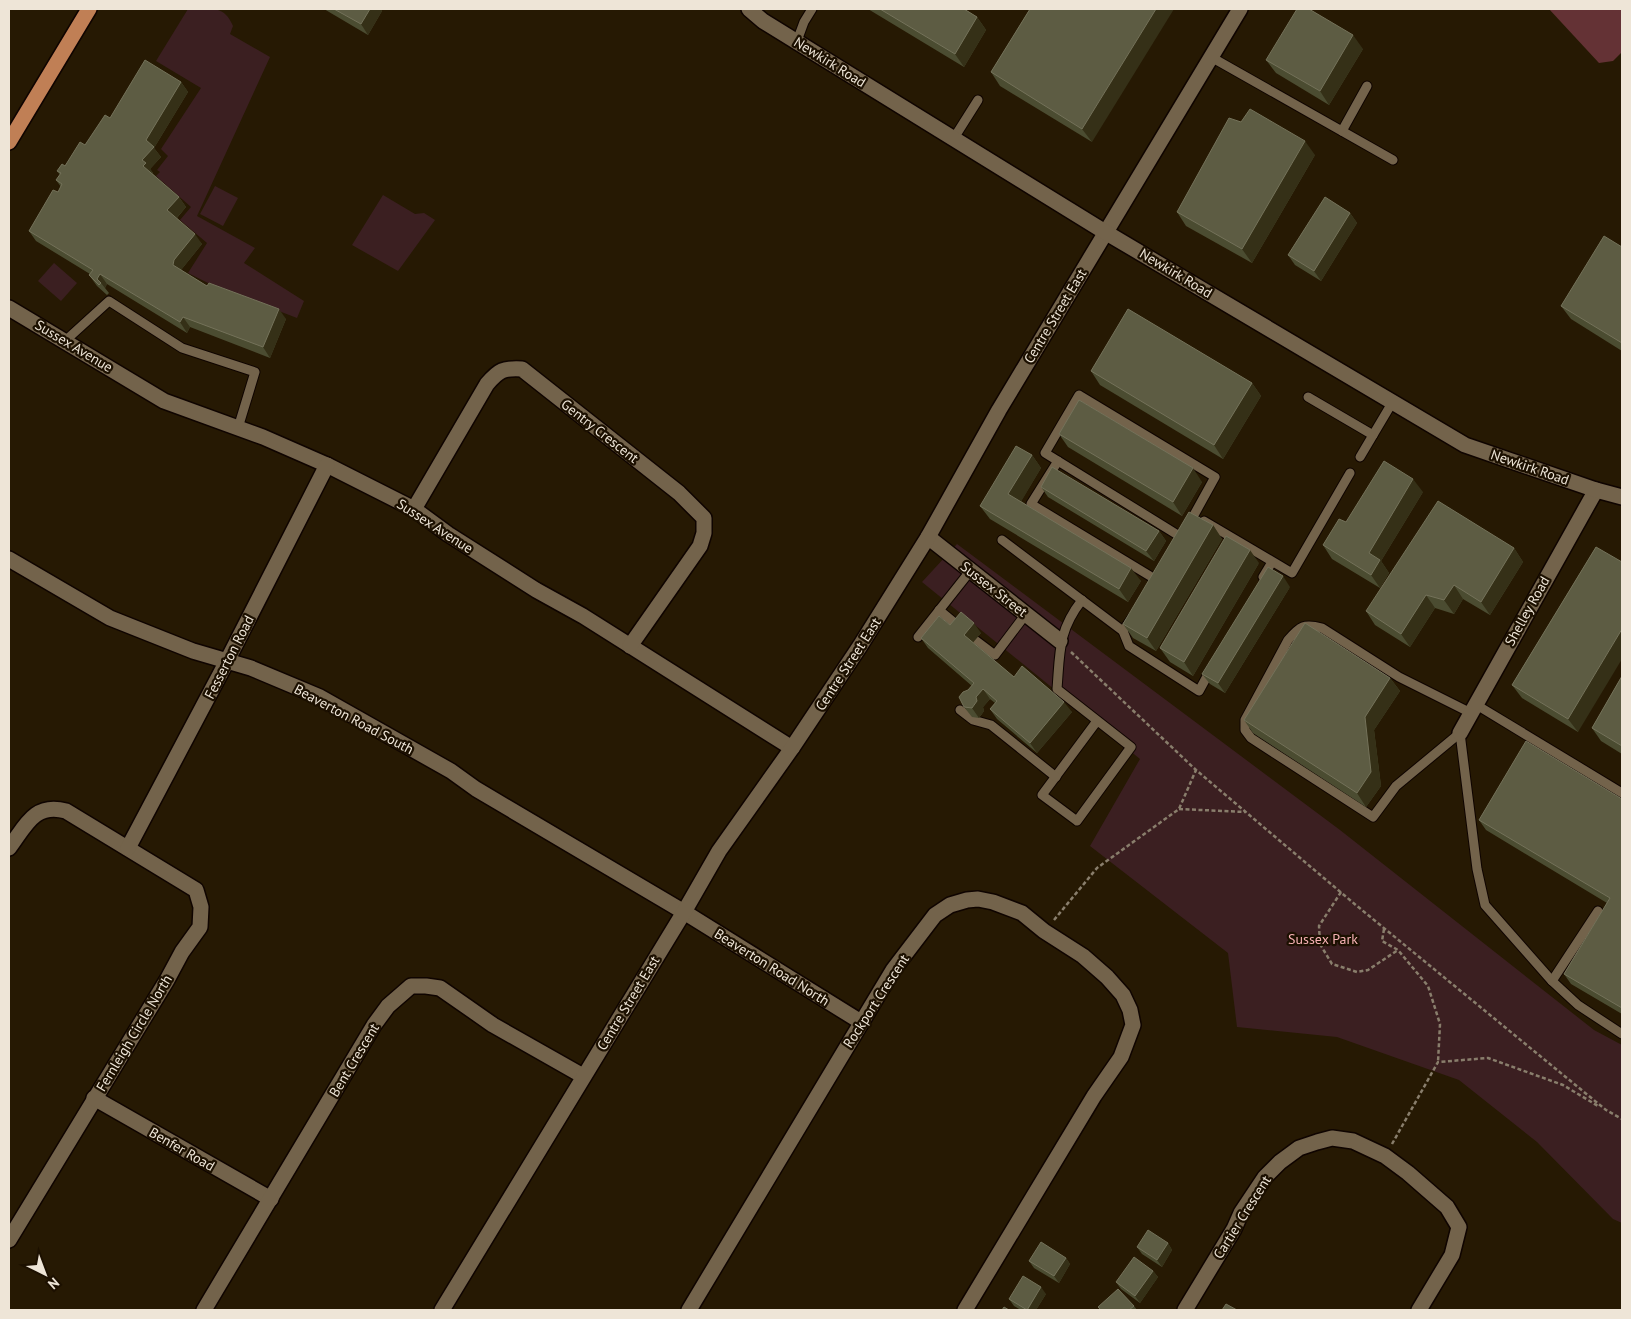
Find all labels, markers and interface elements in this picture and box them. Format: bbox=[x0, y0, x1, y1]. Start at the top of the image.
street label: Newkirk Road bbox=[791, 33, 869, 91]
street label: Newkirk Road bbox=[1136, 244, 1216, 302]
street label: Centre Street East bbox=[1020, 265, 1090, 367]
street label: Sussex Avenue bbox=[32, 316, 116, 376]
street label: Gentry Crescent bbox=[558, 395, 643, 467]
street label: Newkirk Road bbox=[1489, 445, 1571, 489]
street label: Sussex Avenue bbox=[393, 495, 477, 557]
street label: Sussex Street bbox=[957, 557, 1031, 621]
street label: Shelley Road bbox=[1501, 573, 1553, 649]
street label: Fesserton Road bbox=[200, 612, 258, 702]
street label: Centre Street East bbox=[811, 614, 885, 714]
street label: Beaverton Road South bbox=[291, 680, 417, 758]
street label: Beaverton Road North bbox=[711, 924, 833, 1010]
park label: Sussex Park bbox=[1288, 930, 1358, 948]
street label: Rockport Crescent bbox=[839, 951, 913, 1051]
street label: Centre Street East bbox=[593, 952, 663, 1054]
street label: Fernleigh Circle North bbox=[92, 971, 176, 1095]
street label: Bent Crescent bbox=[325, 1020, 383, 1100]
street label: Benfer Road bbox=[146, 1123, 218, 1175]
street label: Cartier Crescent bbox=[1209, 1172, 1275, 1262]
north arrow bbox=[20, 1249, 70, 1299]
text: N bbox=[44, 1274, 63, 1293]

